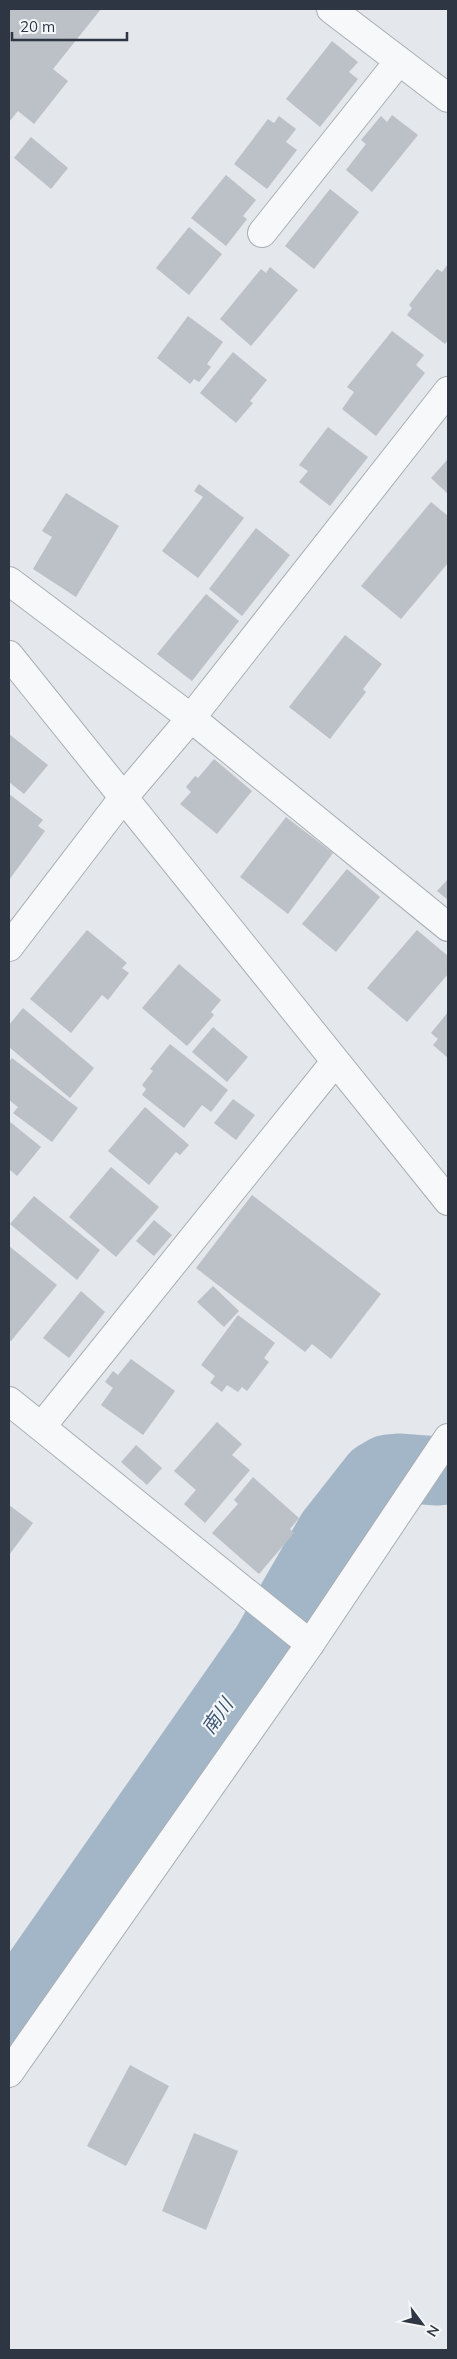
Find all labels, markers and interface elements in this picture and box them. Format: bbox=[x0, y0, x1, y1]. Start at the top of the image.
scale bar bbox=[12, 10, 128, 42]
text: 20 m bbox=[20, 17, 55, 36]
water label: 南川 bbox=[196, 1692, 239, 1738]
north arrow bbox=[397, 2299, 447, 2349]
text: N bbox=[423, 2322, 443, 2340]

